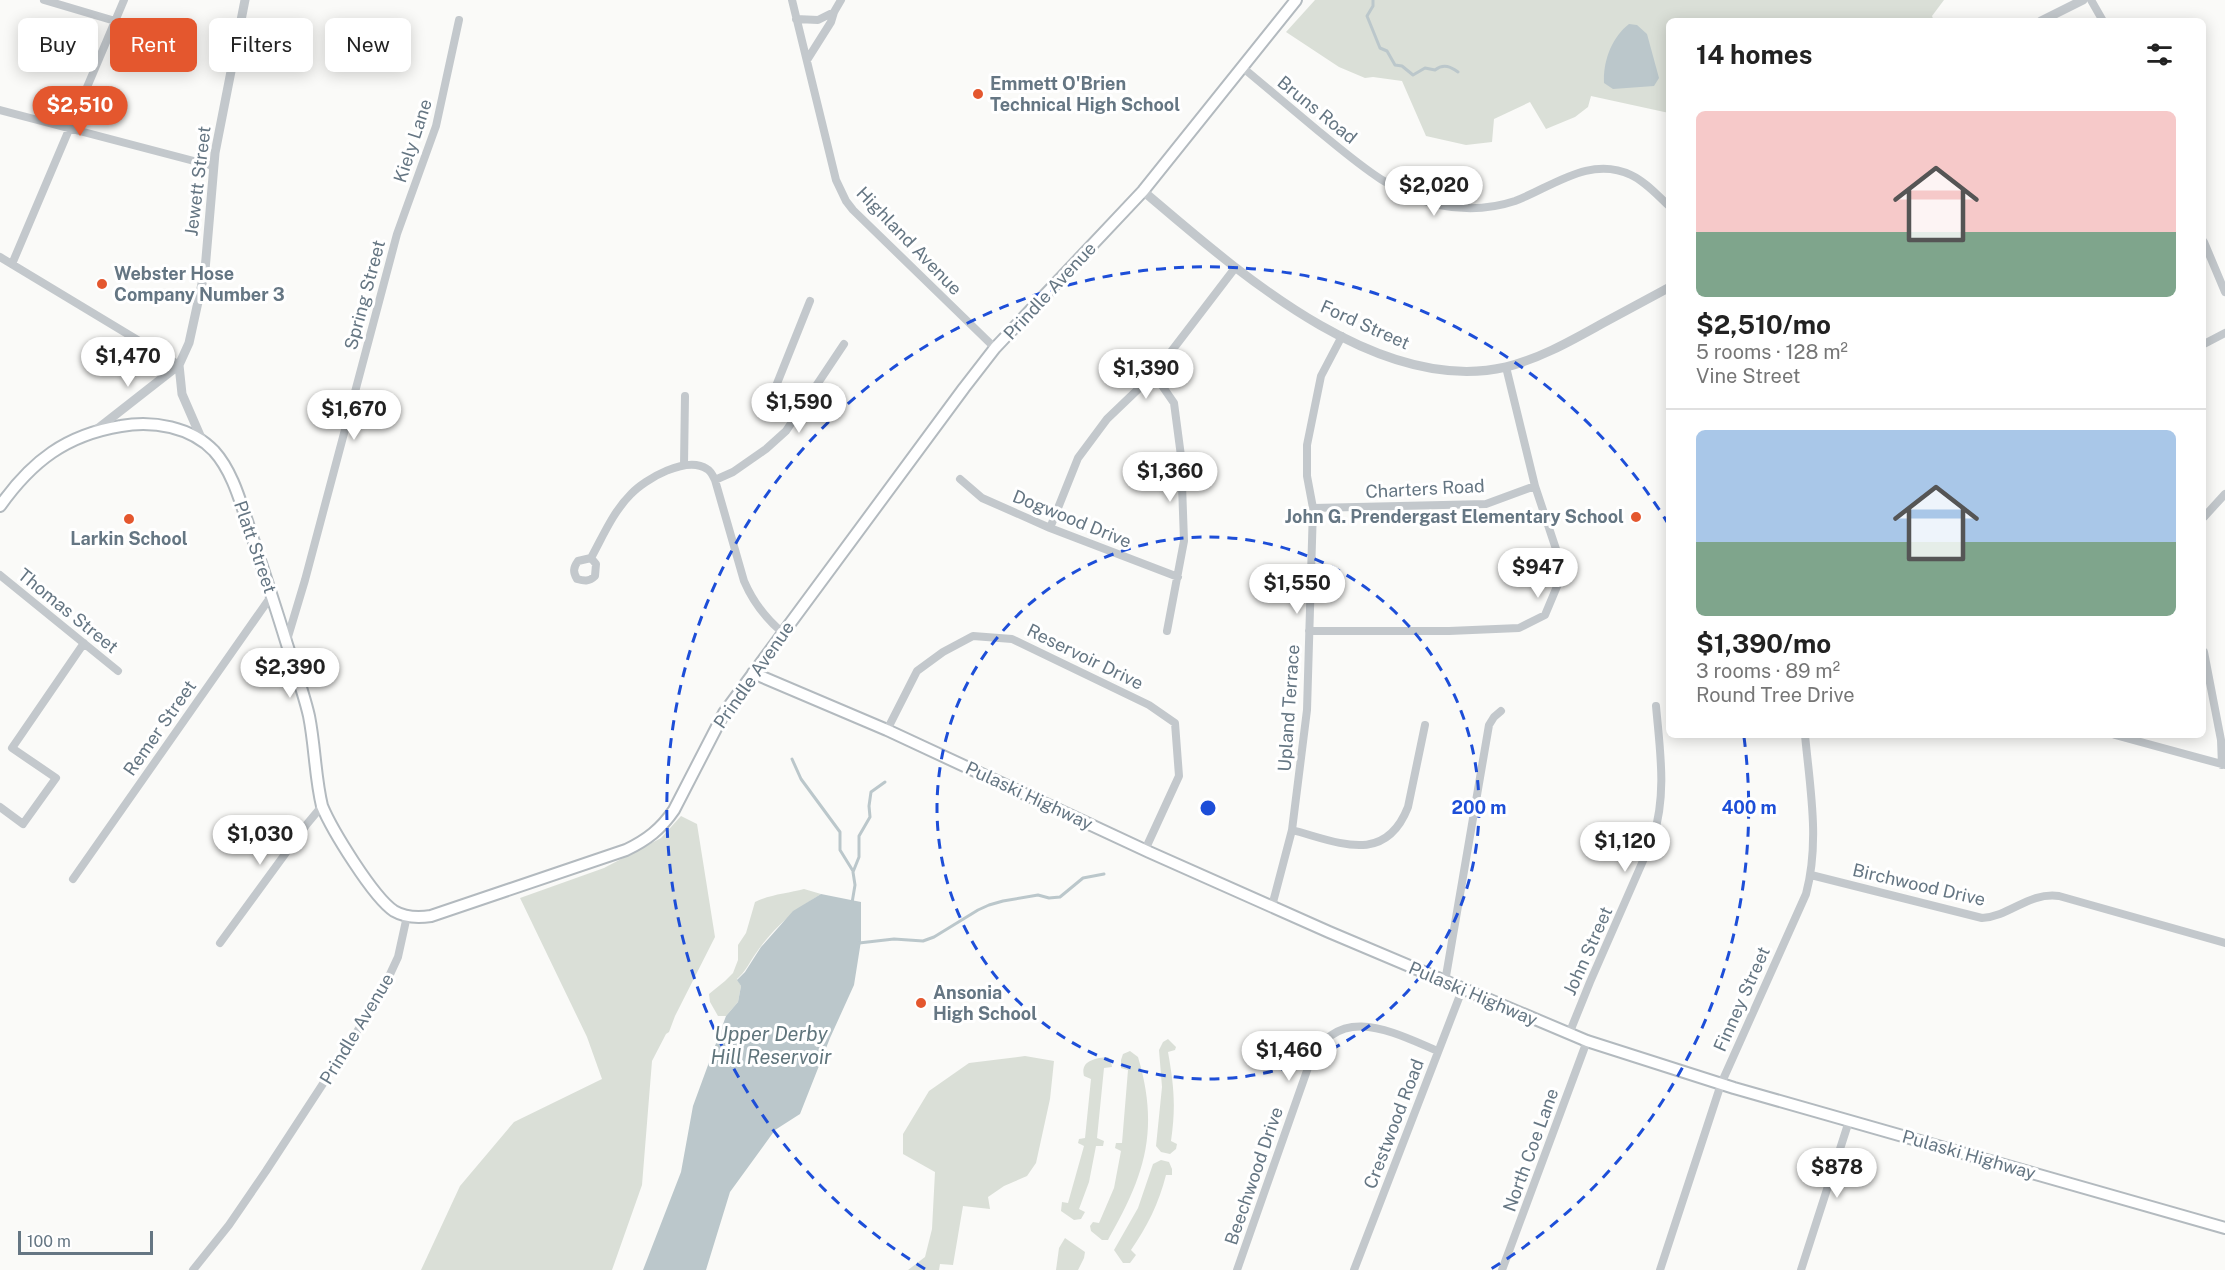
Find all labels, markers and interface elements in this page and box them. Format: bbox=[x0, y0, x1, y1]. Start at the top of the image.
chip: Buy bbox=[18, 18, 98, 72]
chip: Rent bbox=[110, 18, 197, 72]
chip: Filters bbox=[209, 18, 313, 72]
chip: New bbox=[325, 18, 411, 72]
icon: filters bbox=[2143, 38, 2176, 71]
text: 14 homes bbox=[1696, 39, 1812, 70]
street label: Bruns Road bbox=[1273, 71, 1361, 148]
place label: Emmett O'Brien Technical High School bbox=[990, 73, 1180, 115]
pin: $2,510 bbox=[31, 86, 129, 137]
marker: Emmett O'Brien Technical High School bbox=[971, 87, 985, 101]
text: $2,510 bbox=[47, 93, 113, 117]
street label: Kiely Lane bbox=[389, 96, 436, 185]
street label: Jewett Street bbox=[180, 125, 215, 237]
icon: home bbox=[1882, 150, 1990, 258]
pin: $2,020 bbox=[1385, 166, 1483, 217]
text: $2,020 bbox=[1399, 173, 1469, 197]
street label: Highland Avenue bbox=[852, 182, 966, 299]
street label: Spring Street bbox=[340, 238, 389, 352]
street label: Prindle Avenue bbox=[999, 238, 1100, 344]
place label: Webster Hose Company Number 3 bbox=[114, 263, 285, 305]
marker: Webster Hose Company Number 3 bbox=[95, 277, 109, 291]
street label: Ford Street bbox=[1317, 296, 1413, 353]
text: $2,510/mo bbox=[1696, 309, 1831, 340]
pin: $1,470 bbox=[79, 337, 177, 388]
text: 5 rooms · 128 m² bbox=[1696, 340, 1848, 364]
text: $1,470 bbox=[95, 344, 161, 368]
pin: $1,390 bbox=[1097, 349, 1195, 400]
text: $1,390 bbox=[1113, 356, 1179, 380]
text: Vine Street bbox=[1696, 364, 1801, 388]
pin: $1,590 bbox=[750, 383, 848, 434]
pin: $1,670 bbox=[305, 390, 403, 441]
text: $1,590 bbox=[765, 390, 833, 414]
text: $1,670 bbox=[321, 397, 387, 421]
pin: $1,360 bbox=[1121, 452, 1219, 503]
text: $1,360 bbox=[1137, 459, 1204, 483]
icon: home bbox=[1882, 469, 1990, 577]
street label: Charters Road bbox=[1365, 475, 1485, 502]
street label: Dogwood Drive bbox=[1010, 485, 1135, 552]
street label: Platt Street bbox=[230, 498, 281, 596]
place label: John G. Prendergast Elementary School bbox=[1285, 506, 1624, 527]
marker: John G. Prendergast Elementary School bbox=[1629, 510, 1643, 524]
marker: Larkin School bbox=[122, 512, 136, 526]
place label: Larkin School bbox=[70, 528, 188, 549]
pin: $947 bbox=[1502, 548, 1574, 599]
text: $947 bbox=[1512, 555, 1564, 579]
street label: Thomas Street bbox=[14, 564, 123, 657]
pin: $1,550 bbox=[1248, 564, 1346, 615]
text: $1,550 bbox=[1263, 571, 1331, 595]
street label: Prindle Avenue bbox=[709, 617, 798, 732]
street label: Reservoir Drive bbox=[1024, 619, 1147, 694]
text: $1,390/mo bbox=[1696, 628, 1831, 659]
street label: Upland Terrace bbox=[1274, 644, 1303, 772]
pin: $2,390 bbox=[241, 648, 339, 699]
text: $2,390 bbox=[254, 655, 326, 679]
text: 3 rooms · 89 m² bbox=[1696, 659, 1840, 683]
street label: Remer Street bbox=[119, 676, 200, 780]
text: Round Tree Drive bbox=[1696, 683, 1855, 707]
street label: Pulaski Highway bbox=[962, 757, 1096, 834]
text: 200 m bbox=[1452, 797, 1506, 818]
text: 400 m bbox=[1721, 797, 1777, 818]
centre of rings bbox=[1198, 798, 1218, 818]
pin: $1,030 bbox=[211, 815, 309, 866]
text: $1,030 bbox=[227, 822, 293, 846]
pin: $1,120 bbox=[1576, 822, 1674, 873]
text: $1,120 bbox=[1594, 829, 1656, 853]
street label: Birchwood Drive bbox=[1851, 859, 1988, 910]
street label: John Street bbox=[1559, 903, 1616, 998]
street label: Finney Street bbox=[1709, 943, 1774, 1055]
street label: Pulaski Highway bbox=[1406, 957, 1541, 1030]
street label: Prindle Avenue bbox=[315, 970, 398, 1088]
place label: Ansonia High School bbox=[933, 982, 1037, 1024]
marker: Ansonia High School bbox=[914, 996, 928, 1010]
water label: Upper Derby Hill Reservoir bbox=[710, 1022, 832, 1069]
pin: $1,460 bbox=[1240, 1031, 1338, 1082]
text: $1,460 bbox=[1256, 1038, 1322, 1062]
street label: Crestwood Road bbox=[1359, 1056, 1428, 1192]
street label: North Coe Lane bbox=[1498, 1085, 1563, 1214]
street label: Beechwood Drive bbox=[1220, 1104, 1287, 1248]
street label: Pulaski Highway bbox=[1900, 1125, 2039, 1184]
pin: $878 bbox=[1801, 1148, 1873, 1199]
text: $878 bbox=[1811, 1155, 1863, 1179]
scale bar bbox=[18, 1228, 153, 1256]
text: 100 m bbox=[27, 1232, 71, 1251]

